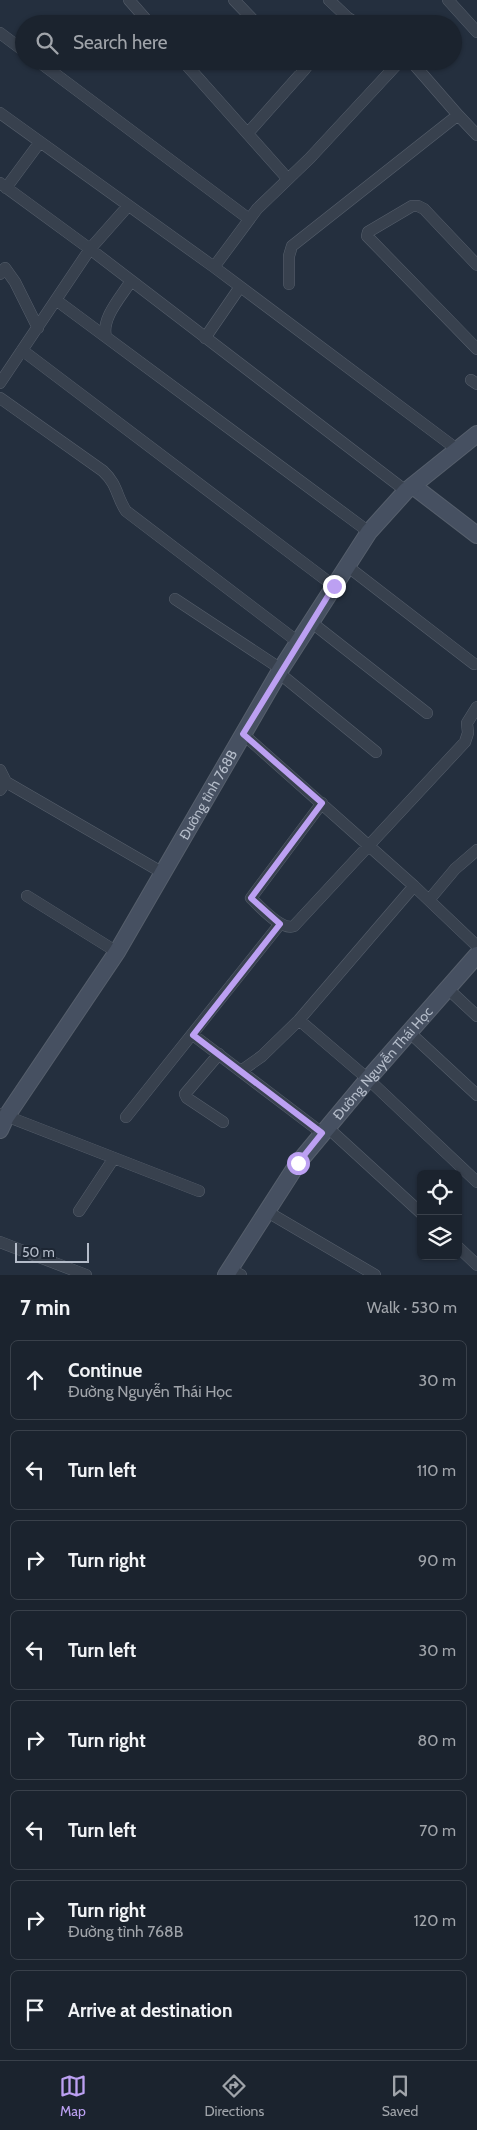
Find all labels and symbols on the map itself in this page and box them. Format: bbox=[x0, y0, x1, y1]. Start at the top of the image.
route end bbox=[323, 575, 346, 598]
street label: Đường tỉnh 768B bbox=[175, 746, 241, 843]
street label: Đường Nguyễn Thái Học bbox=[329, 1003, 436, 1124]
route start bbox=[287, 1152, 310, 1175]
scale bar bbox=[15, 1240, 89, 1263]

